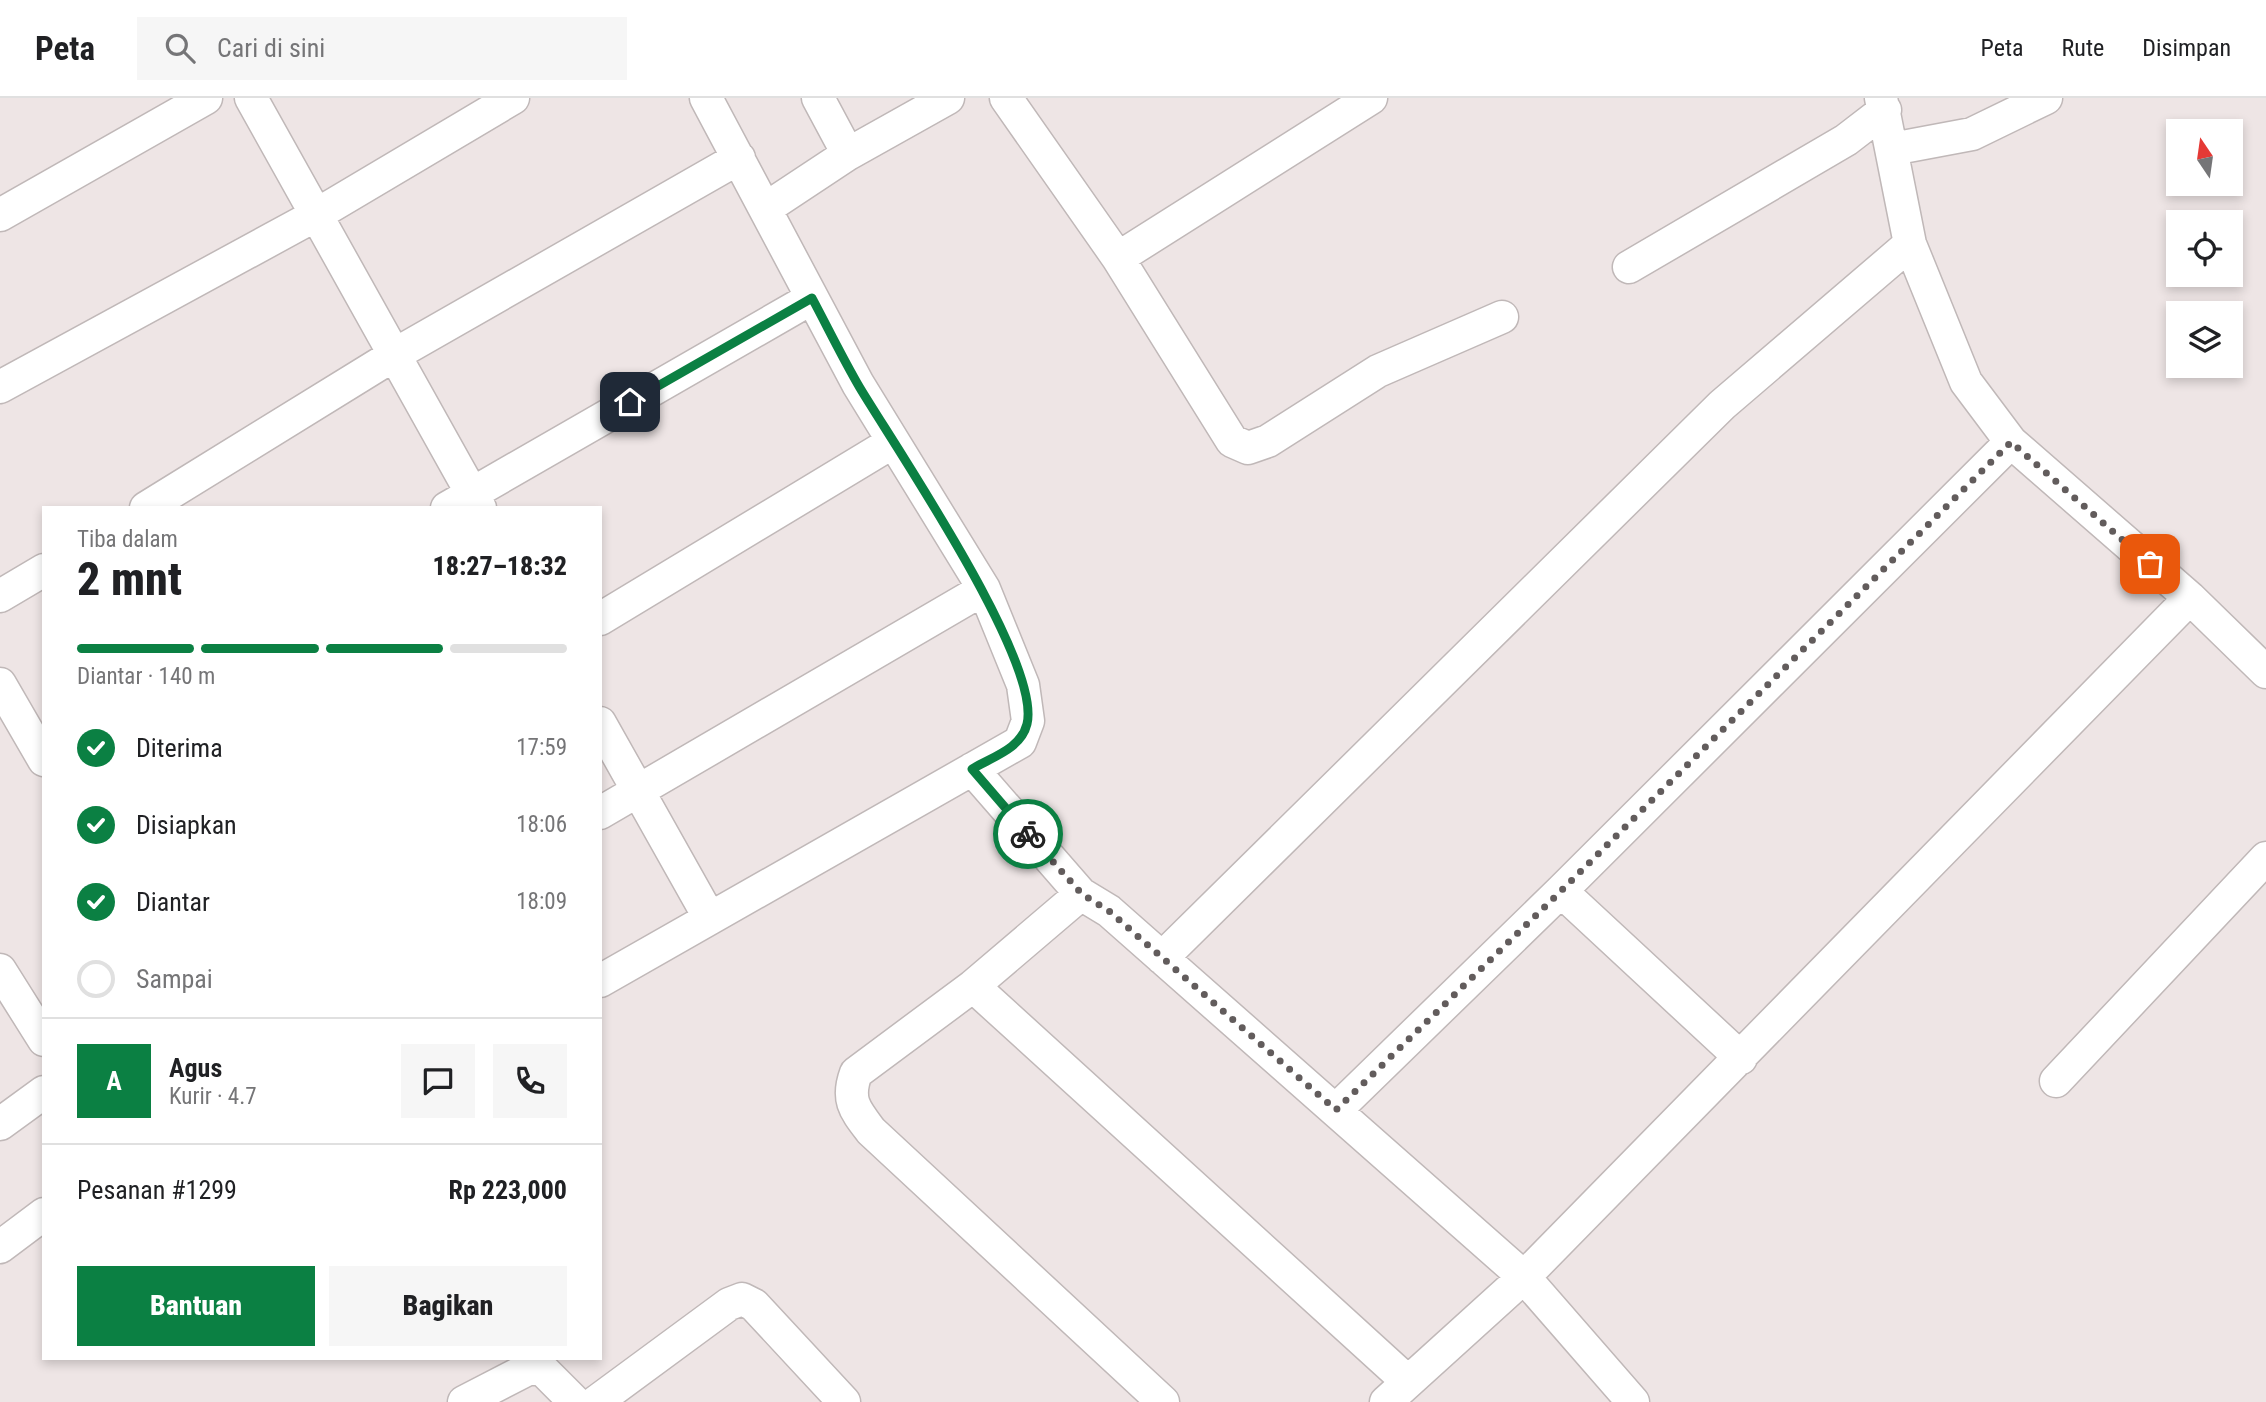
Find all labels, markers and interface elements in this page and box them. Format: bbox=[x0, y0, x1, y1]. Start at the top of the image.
search box bbox=[137, 17, 627, 80]
text: Peta bbox=[35, 29, 95, 68]
icon: search bbox=[161, 29, 199, 67]
text: Cari di sini bbox=[217, 33, 325, 63]
text: Peta bbox=[1981, 34, 2024, 62]
text: Rute bbox=[2062, 34, 2104, 62]
text: Disimpan bbox=[2142, 34, 2231, 62]
north arrow bbox=[2166, 119, 2244, 196]
map controls bbox=[2166, 119, 2243, 378]
button: locate bbox=[2166, 210, 2243, 287]
button: layers bbox=[2166, 301, 2243, 378]
pin bbox=[600, 372, 660, 432]
icon: home bbox=[611, 383, 649, 421]
text: Tiba dalam bbox=[77, 526, 178, 553]
pin bbox=[2120, 534, 2180, 594]
icon: bag bbox=[2131, 545, 2169, 583]
text: 18:27–18:32 bbox=[433, 551, 567, 581]
text: 2 mnt bbox=[77, 552, 182, 606]
text: Diantar · 140 m bbox=[77, 663, 215, 690]
icon: check bbox=[77, 729, 115, 767]
text: Diterima bbox=[136, 733, 223, 763]
text: 17:59 bbox=[516, 734, 567, 761]
courier bbox=[993, 799, 1063, 869]
icon: check bbox=[77, 806, 115, 844]
text: Disiapkan bbox=[136, 810, 237, 840]
text: 18:06 bbox=[516, 811, 567, 838]
icon: bike bbox=[1009, 815, 1047, 853]
icon: check bbox=[77, 883, 115, 921]
text: Diantar bbox=[136, 887, 210, 917]
text: 18:09 bbox=[516, 888, 567, 915]
text: Sampai bbox=[136, 964, 213, 994]
button: chat bbox=[401, 1044, 475, 1118]
button: phone bbox=[493, 1044, 567, 1118]
text: Agus bbox=[169, 1053, 222, 1083]
text: A bbox=[106, 1066, 122, 1096]
text: Kurir · 4.7 bbox=[169, 1083, 257, 1110]
text: Pesanan #1299 bbox=[77, 1175, 237, 1205]
text: Rp 223,000 bbox=[449, 1175, 567, 1205]
button: Bantuan bbox=[77, 1266, 315, 1346]
button: Bagikan bbox=[329, 1266, 567, 1346]

